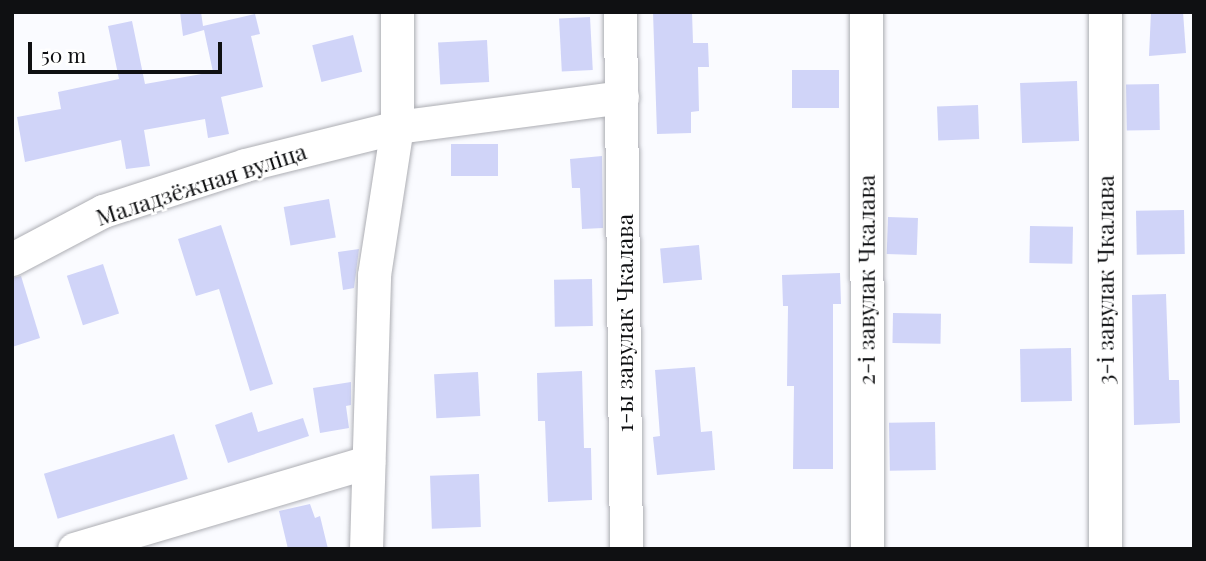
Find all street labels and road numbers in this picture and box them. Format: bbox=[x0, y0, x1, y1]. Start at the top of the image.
street label: Маладзёжная вуліца bbox=[92, 137, 310, 231]
street label: 2-і завулак Чкалава bbox=[852, 175, 880, 385]
street label: 3-і завулак Чкалава bbox=[1091, 175, 1119, 385]
street label: 1-ы завулак Чкалава bbox=[610, 214, 638, 432]

